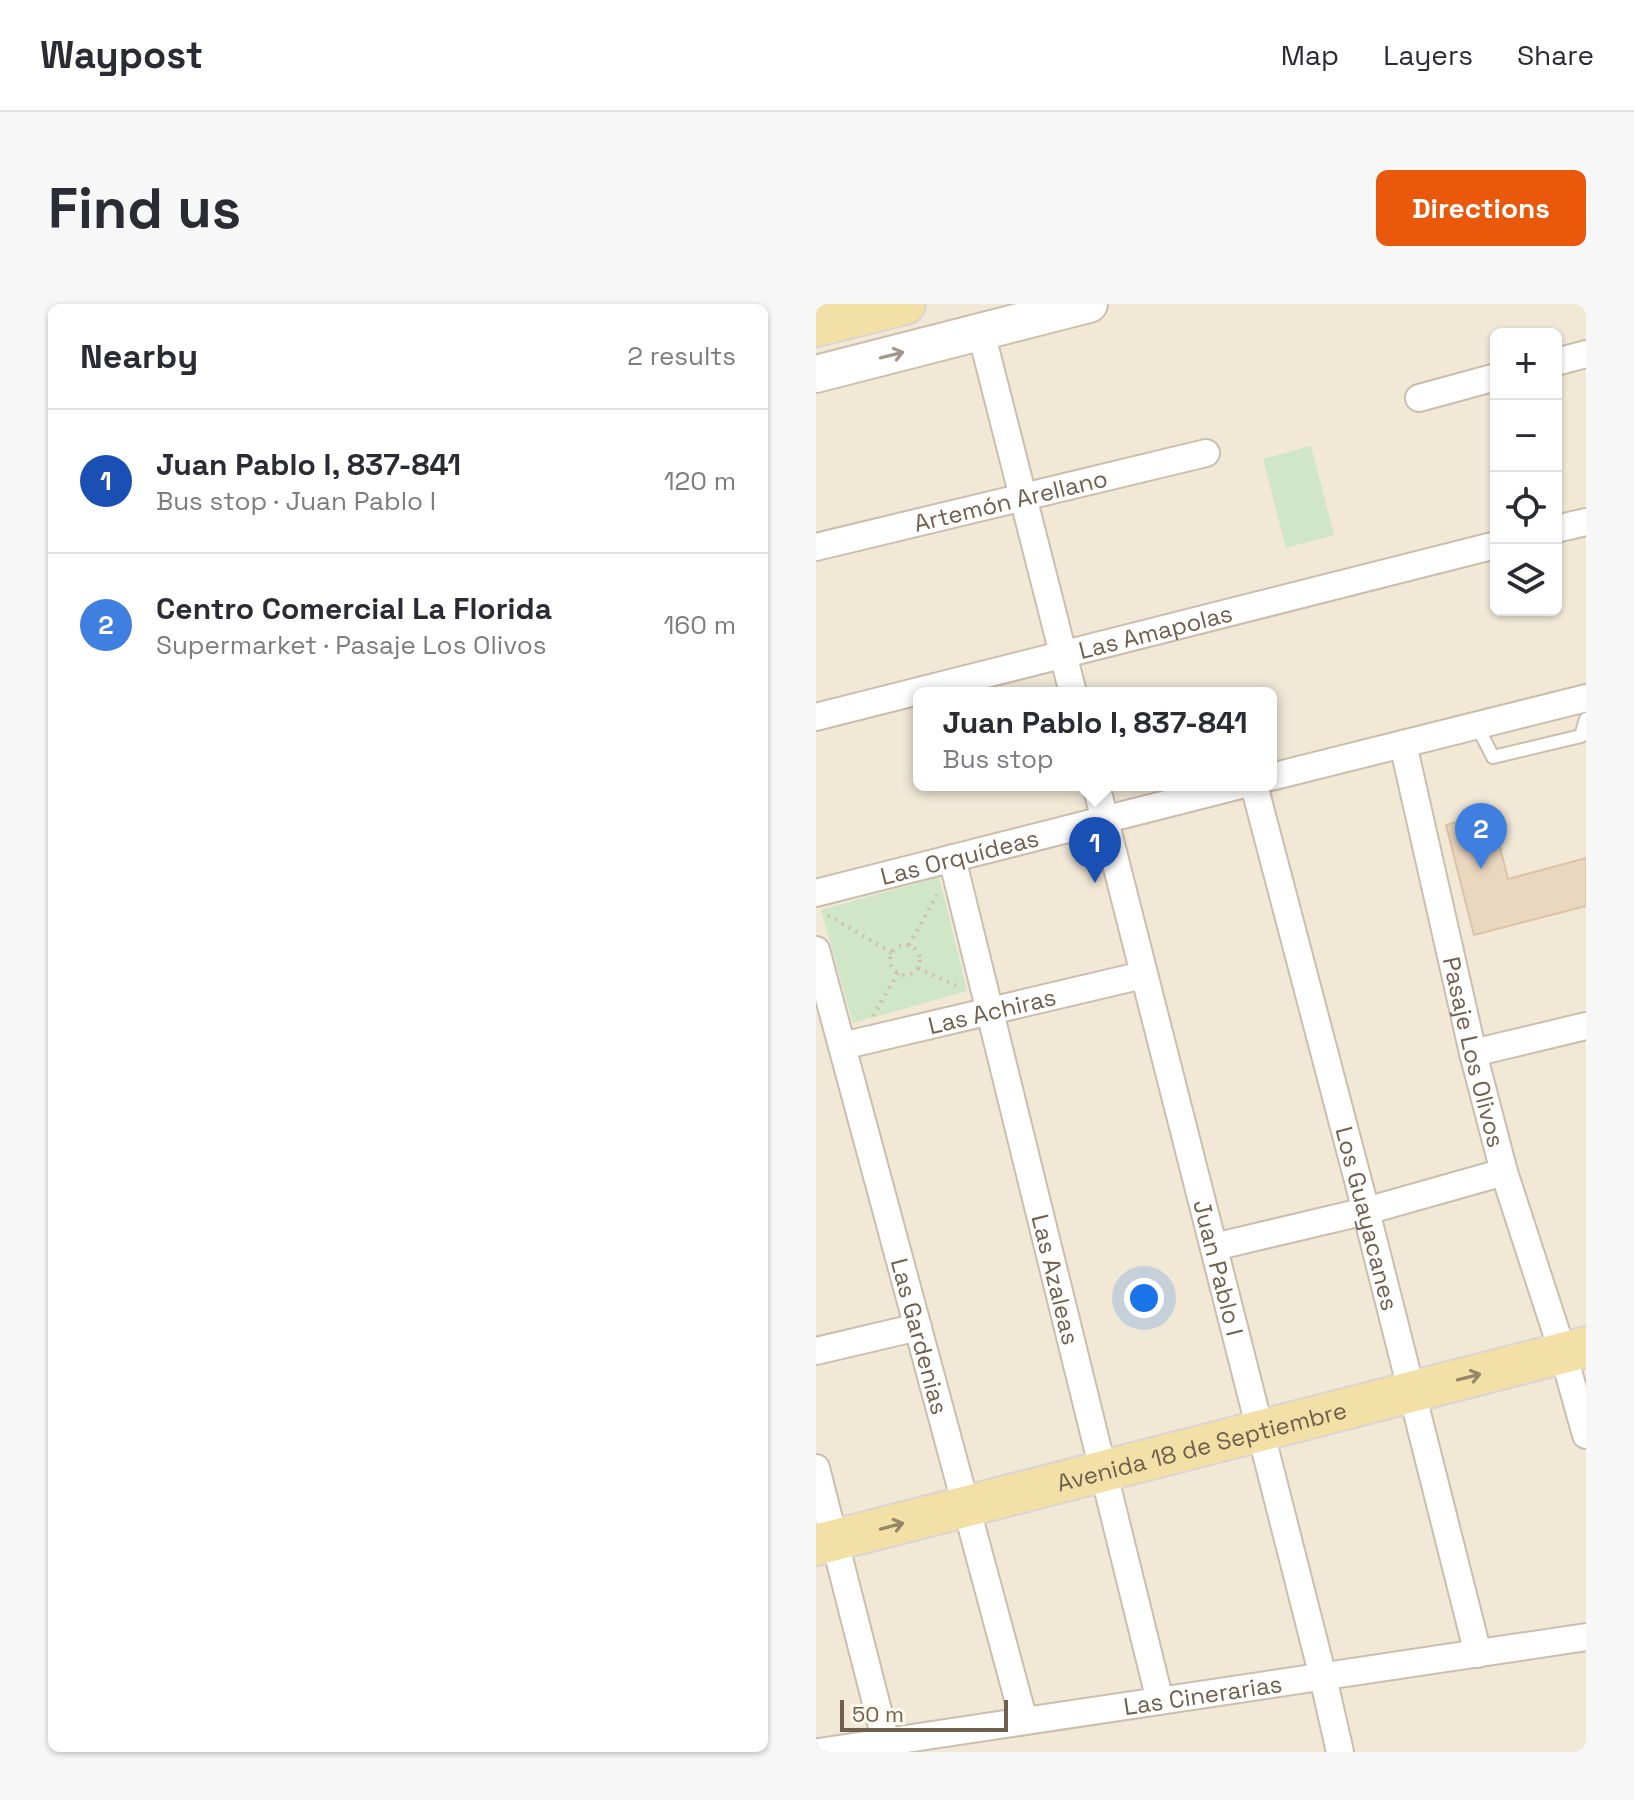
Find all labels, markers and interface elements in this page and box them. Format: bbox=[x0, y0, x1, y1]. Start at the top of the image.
text: Waypost bbox=[40, 31, 203, 79]
text: Map bbox=[1281, 37, 1339, 73]
text: Layers bbox=[1383, 37, 1473, 73]
text: Share bbox=[1517, 37, 1594, 73]
button: Directions bbox=[1376, 170, 1586, 246]
text: Find us bbox=[48, 173, 241, 244]
map controls bbox=[1490, 328, 1562, 616]
button: + bbox=[1490, 328, 1562, 400]
text: Nearby bbox=[80, 335, 198, 378]
text: 2 results bbox=[627, 339, 736, 373]
one-way arrow bbox=[878, 346, 904, 361]
button: − bbox=[1490, 400, 1562, 472]
text: Juan Pablo I, 837-841 bbox=[156, 445, 461, 484]
street label: Artemón Arellano bbox=[910, 462, 1110, 538]
text: 1 bbox=[100, 464, 112, 498]
text: 120 m bbox=[664, 464, 736, 498]
button: locate bbox=[1490, 472, 1562, 544]
text: Bus stop · Juan Pablo I bbox=[156, 484, 436, 518]
button: layers bbox=[1490, 544, 1562, 616]
text: Centro Comercial La Florida bbox=[156, 589, 552, 628]
street label: Las Amapolas bbox=[1075, 597, 1235, 666]
text: 2 bbox=[98, 608, 114, 642]
text: 160 m bbox=[664, 608, 736, 642]
text: Supermarket · Pasaje Los Olivos bbox=[156, 628, 546, 662]
popup bbox=[913, 687, 1277, 791]
text: Juan Pablo I, 837-841 bbox=[943, 703, 1247, 742]
text: Bus stop bbox=[943, 742, 1054, 776]
pin: 2 bbox=[1455, 803, 1507, 869]
pin: 1 bbox=[1069, 817, 1121, 883]
street label: Las Orquídeas bbox=[877, 822, 1042, 892]
street label: Pasaje Los Olivos bbox=[1436, 954, 1512, 1150]
street label: Las Achiras bbox=[925, 981, 1059, 1041]
street label: Los Guayacanes bbox=[1329, 1123, 1406, 1314]
street label: Juan Pablo I bbox=[1187, 1196, 1251, 1339]
street label: Las Azaleas bbox=[1025, 1211, 1087, 1348]
street label: Las Gardenias bbox=[884, 1255, 956, 1418]
your location bbox=[1124, 1278, 1164, 1318]
one-way arrow bbox=[1455, 1368, 1481, 1383]
street label: Avenida 18 de Septiembre bbox=[1053, 1394, 1350, 1498]
one-way arrow bbox=[878, 1517, 904, 1532]
street label: Las Cinerarias bbox=[1121, 1667, 1284, 1722]
scale bar bbox=[840, 1696, 1008, 1732]
text: 50 m bbox=[852, 1700, 904, 1728]

